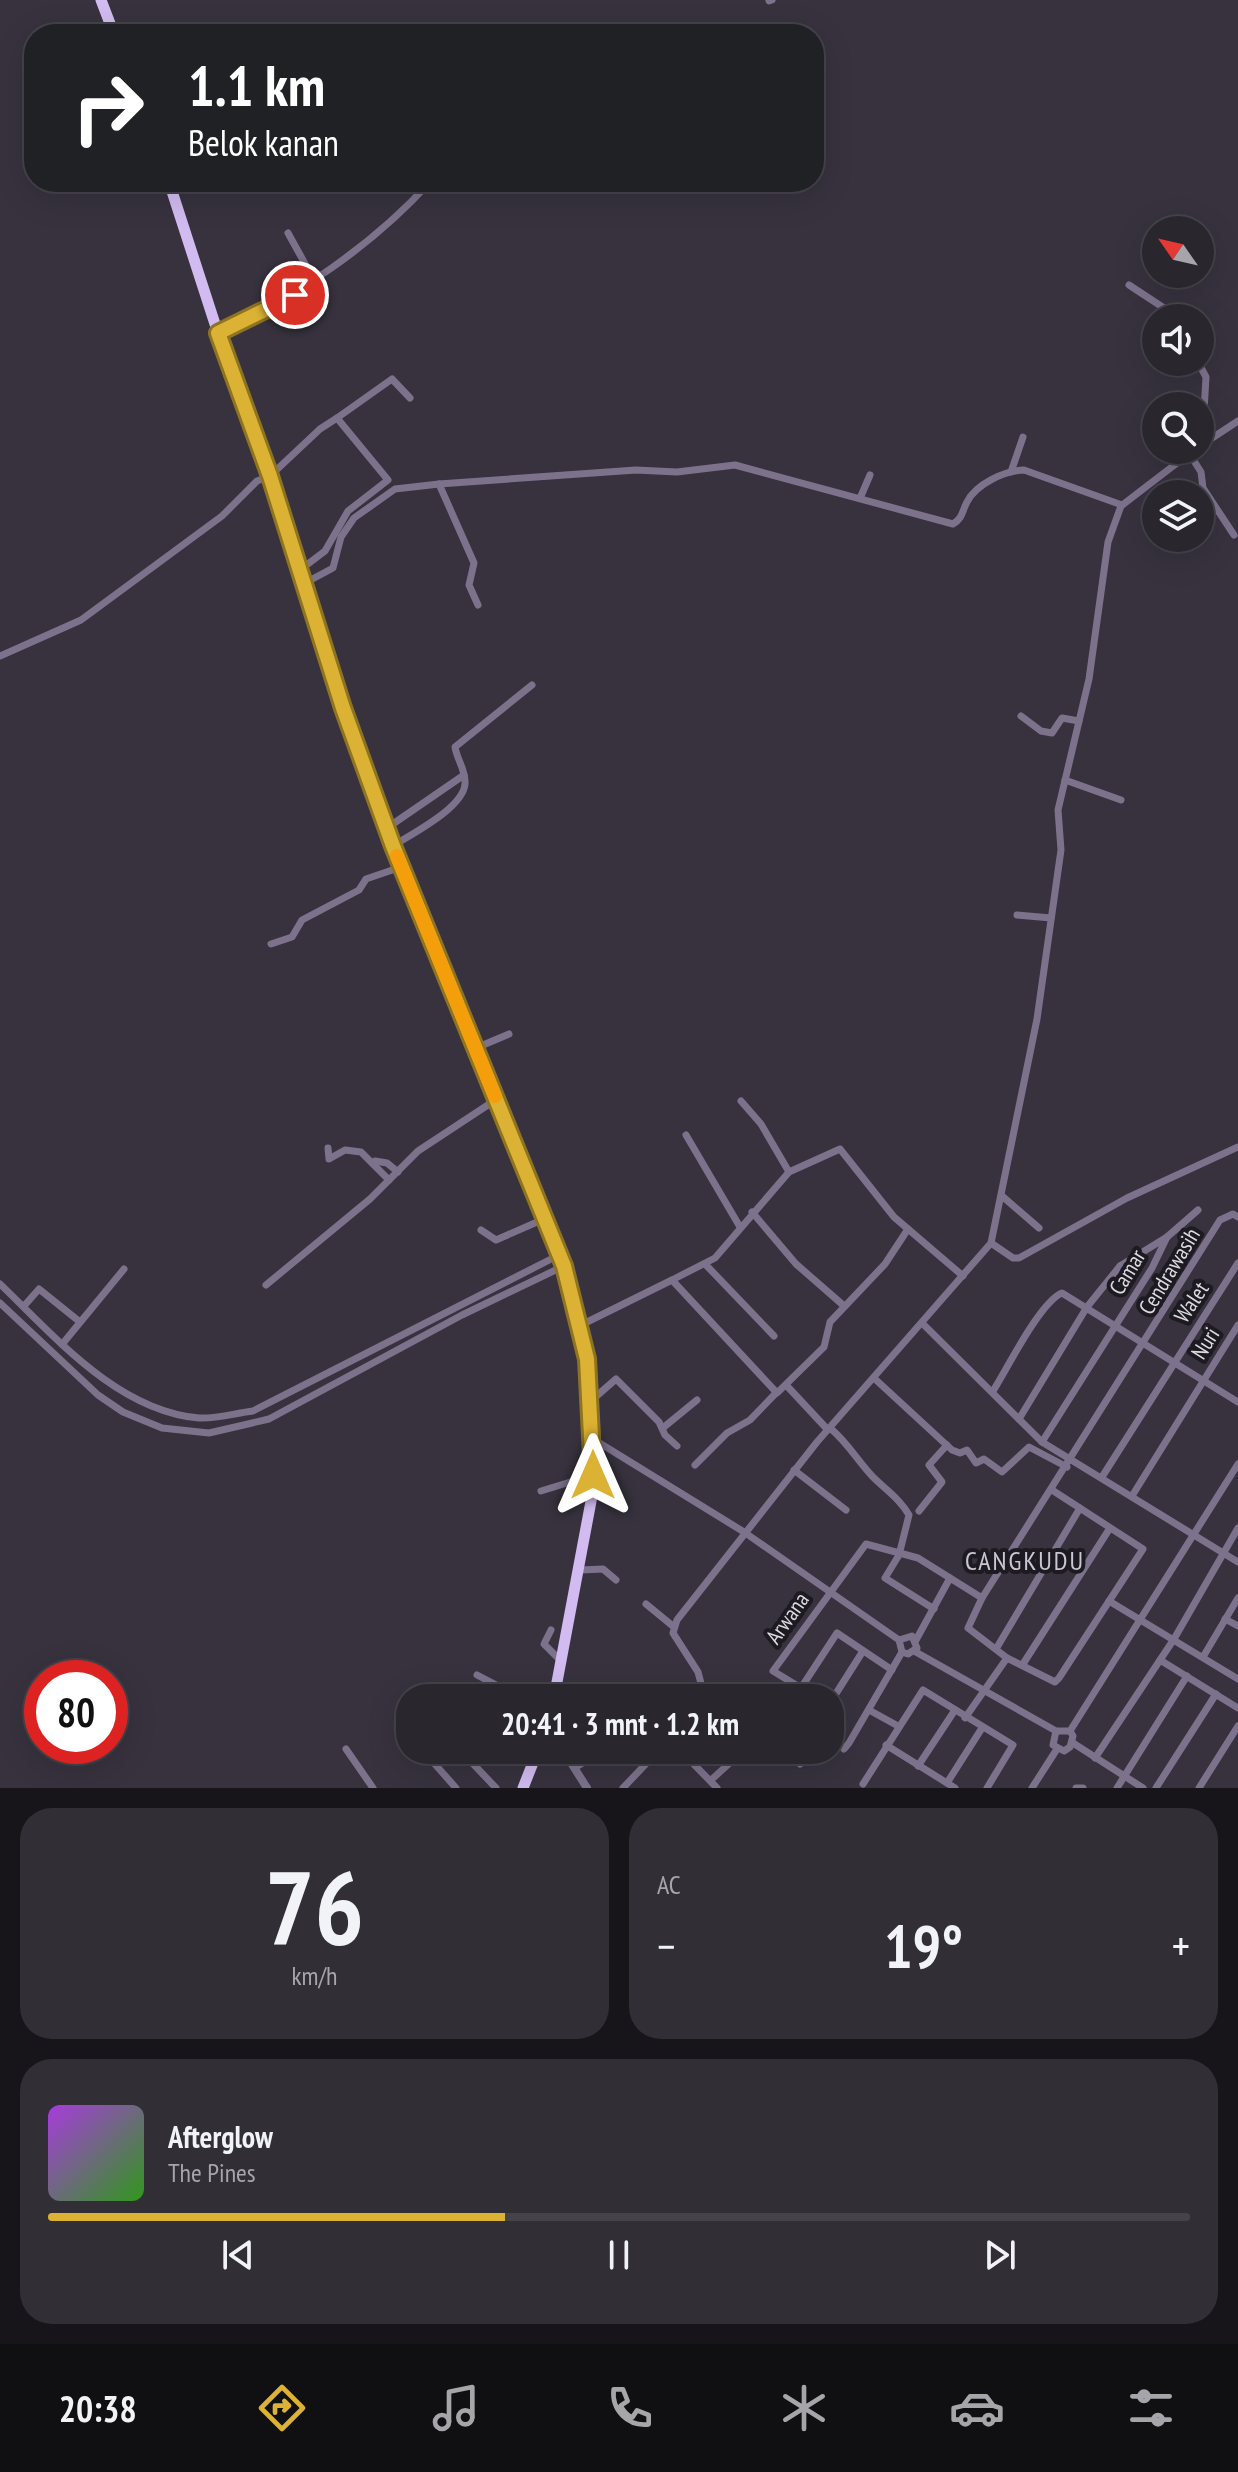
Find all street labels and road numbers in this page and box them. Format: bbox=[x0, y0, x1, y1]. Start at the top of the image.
street label: Cendrawasih bbox=[1132, 1223, 1206, 1319]
street label: Camar bbox=[1103, 1244, 1151, 1300]
street label: Walet bbox=[1168, 1276, 1214, 1328]
street label: Nuri bbox=[1185, 1322, 1225, 1364]
street label: Arwana bbox=[759, 1587, 815, 1649]

